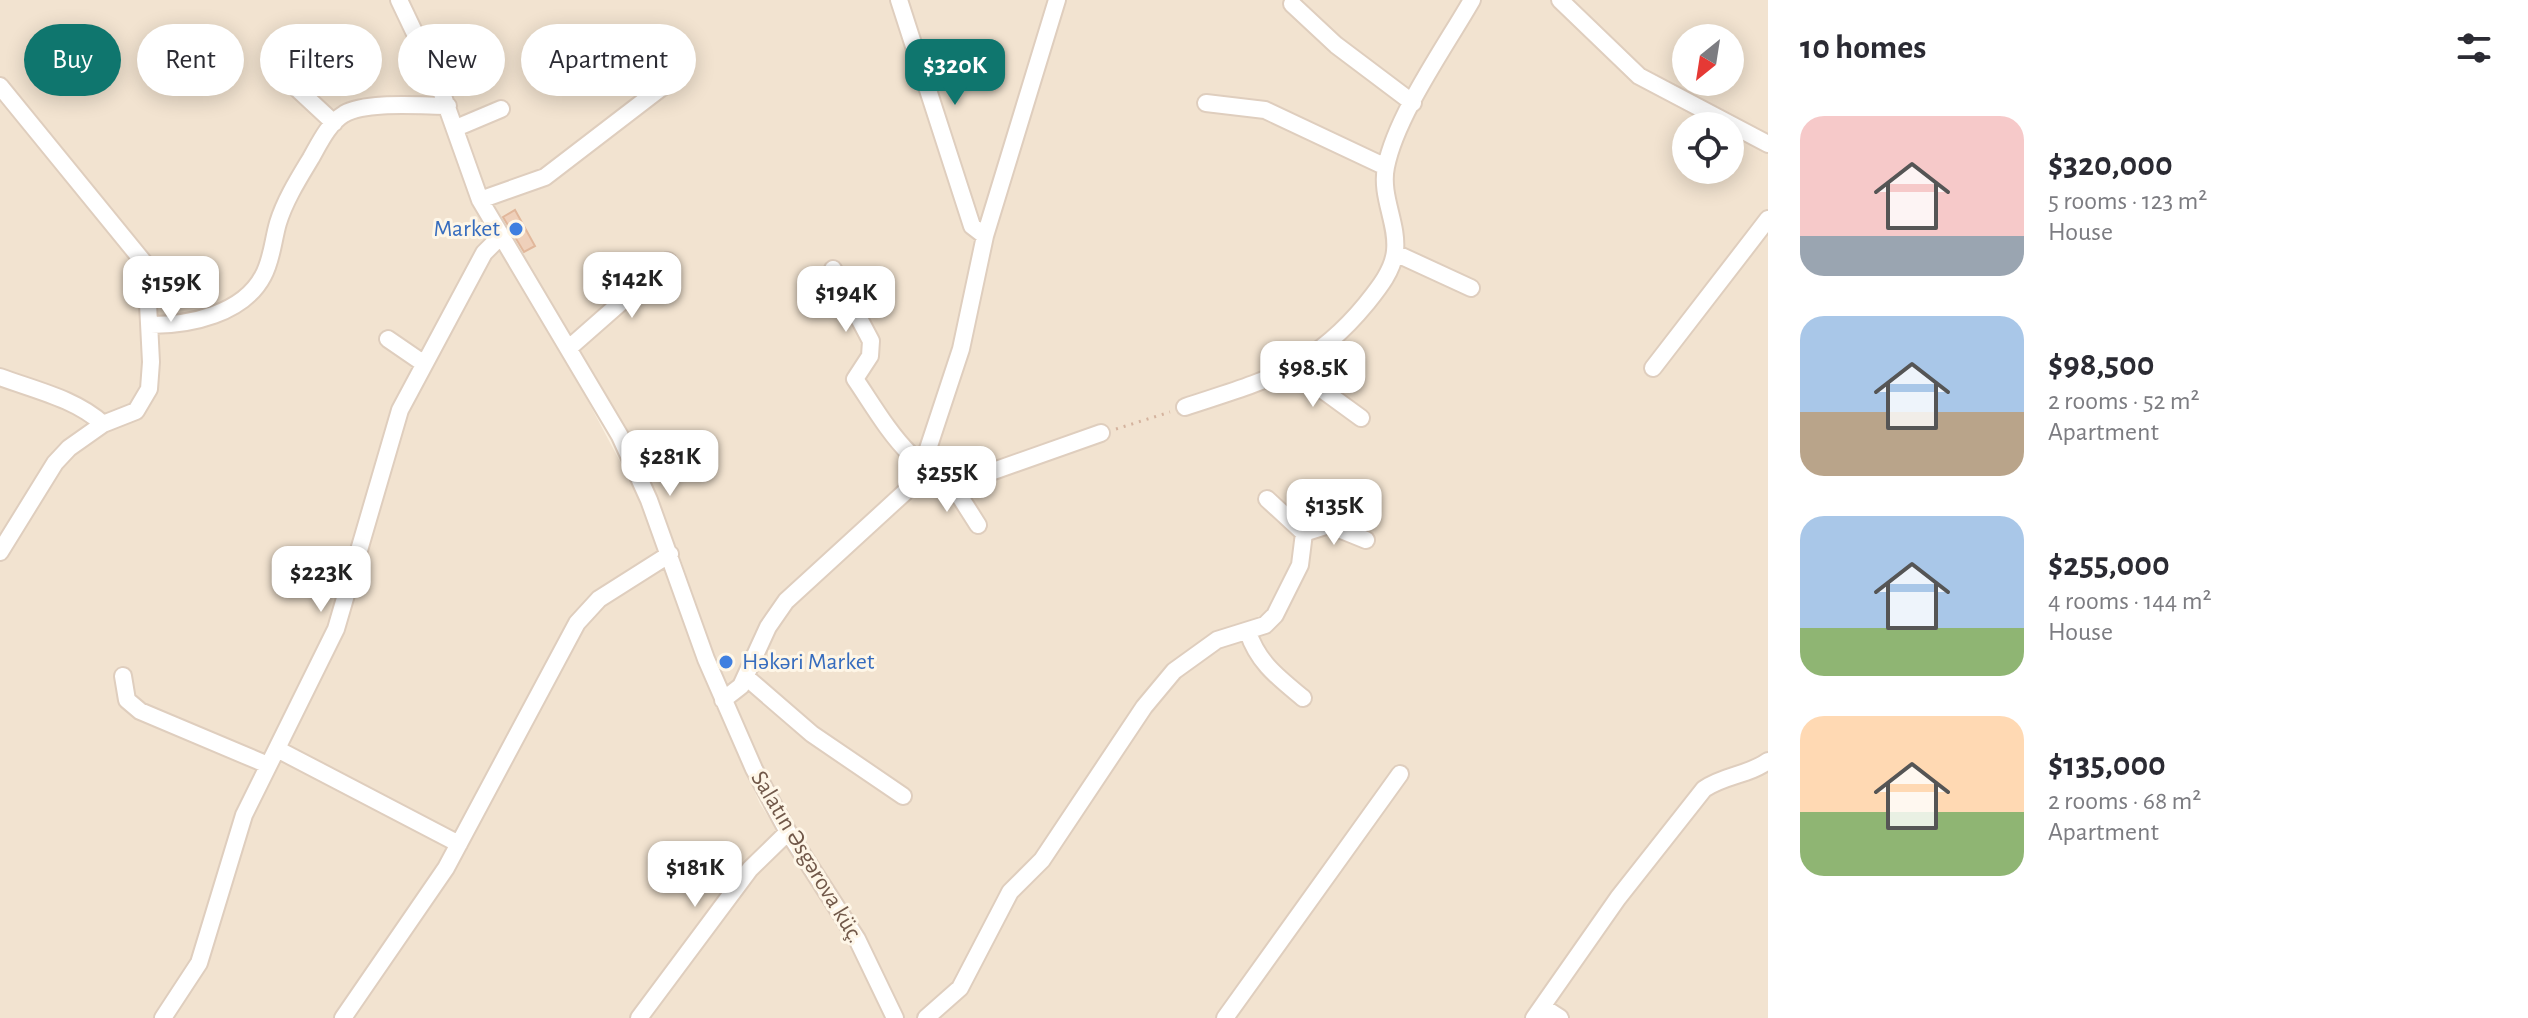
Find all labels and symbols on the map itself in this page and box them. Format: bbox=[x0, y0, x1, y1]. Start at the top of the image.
north arrow bbox=[1672, 24, 1744, 96]
pin: $320K bbox=[899, 39, 1011, 107]
place label: Market bbox=[433, 217, 500, 241]
marker: Market bbox=[507, 220, 525, 238]
pin: $142K bbox=[576, 252, 688, 320]
pin: $159K bbox=[115, 256, 227, 324]
pin: $194K bbox=[790, 266, 902, 334]
pin: $98.5K bbox=[1248, 341, 1378, 409]
pin: $281K bbox=[614, 430, 726, 498]
pin: $255K bbox=[891, 446, 1003, 514]
pin: $135K bbox=[1278, 479, 1390, 547]
pin: $223K bbox=[265, 546, 377, 614]
place label: Həkəri Market bbox=[742, 650, 875, 674]
marker: Həkəri Market bbox=[717, 653, 735, 671]
street label: Salatın Əsgərova küç. bbox=[746, 767, 868, 947]
pin: $181K bbox=[639, 841, 751, 909]

